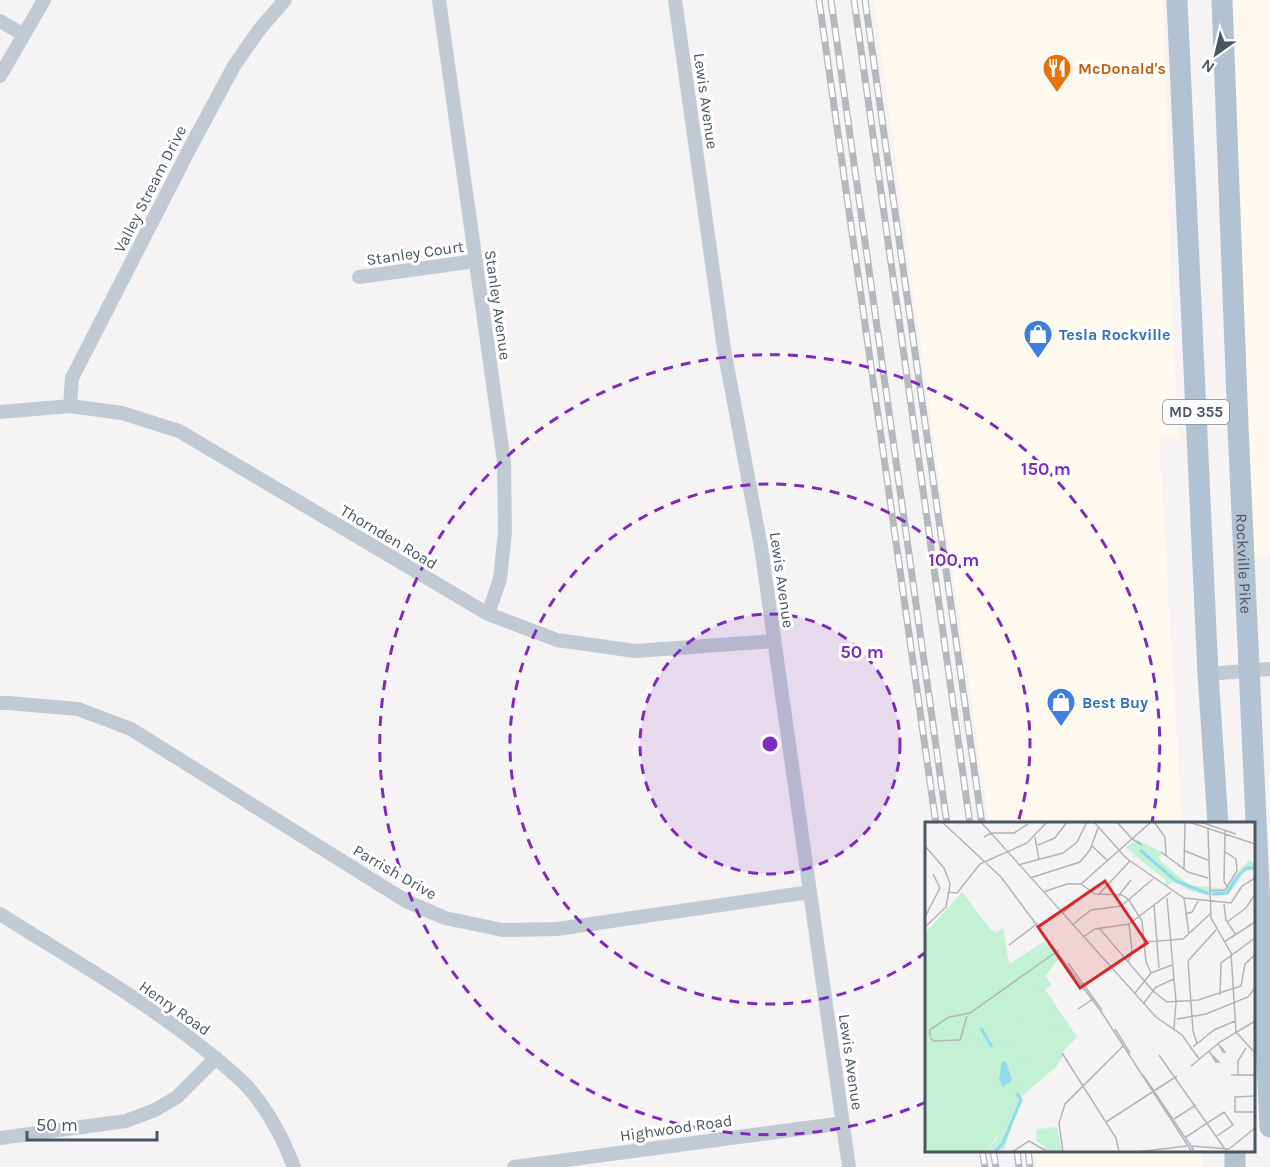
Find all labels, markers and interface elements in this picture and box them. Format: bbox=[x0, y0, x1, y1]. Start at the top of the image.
north arrow bbox=[1186, 24, 1246, 84]
street label: Lewis Avenue bbox=[690, 52, 722, 150]
restaurant icon: McDonald's bbox=[1041, 52, 1073, 94]
text: N bbox=[1198, 55, 1218, 77]
place label: McDonald's bbox=[1078, 59, 1166, 78]
street label: Valley Stream Drive bbox=[110, 122, 190, 256]
street label: Stanley Court bbox=[365, 237, 465, 269]
street label: Stanley Avenue bbox=[481, 249, 515, 361]
shop icon: Tesla Rockville bbox=[1022, 318, 1054, 360]
place label: Tesla Rockville bbox=[1059, 325, 1170, 344]
road number: MD 355 bbox=[1163, 400, 1229, 424]
text: 150 m bbox=[1021, 458, 1071, 480]
street label: Thornden Road bbox=[337, 501, 441, 573]
street label: Rockville Pike bbox=[1232, 513, 1256, 614]
street label: Lewis Avenue bbox=[766, 531, 798, 629]
text: 100 m bbox=[929, 549, 979, 571]
text: 50 m bbox=[840, 641, 884, 663]
shop icon: Best Buy bbox=[1045, 686, 1077, 728]
place label: Best Buy bbox=[1082, 693, 1148, 712]
centre of rings bbox=[760, 734, 780, 754]
inset map bbox=[925, 822, 1255, 1152]
street label: Parrish Drive bbox=[350, 840, 440, 904]
street label: Henry Road bbox=[136, 977, 214, 1039]
street label: Lewis Avenue bbox=[835, 1013, 867, 1111]
scale bar bbox=[27, 1104, 158, 1142]
street label: Highwood Road bbox=[619, 1111, 733, 1145]
text: 50 m bbox=[36, 1114, 78, 1136]

